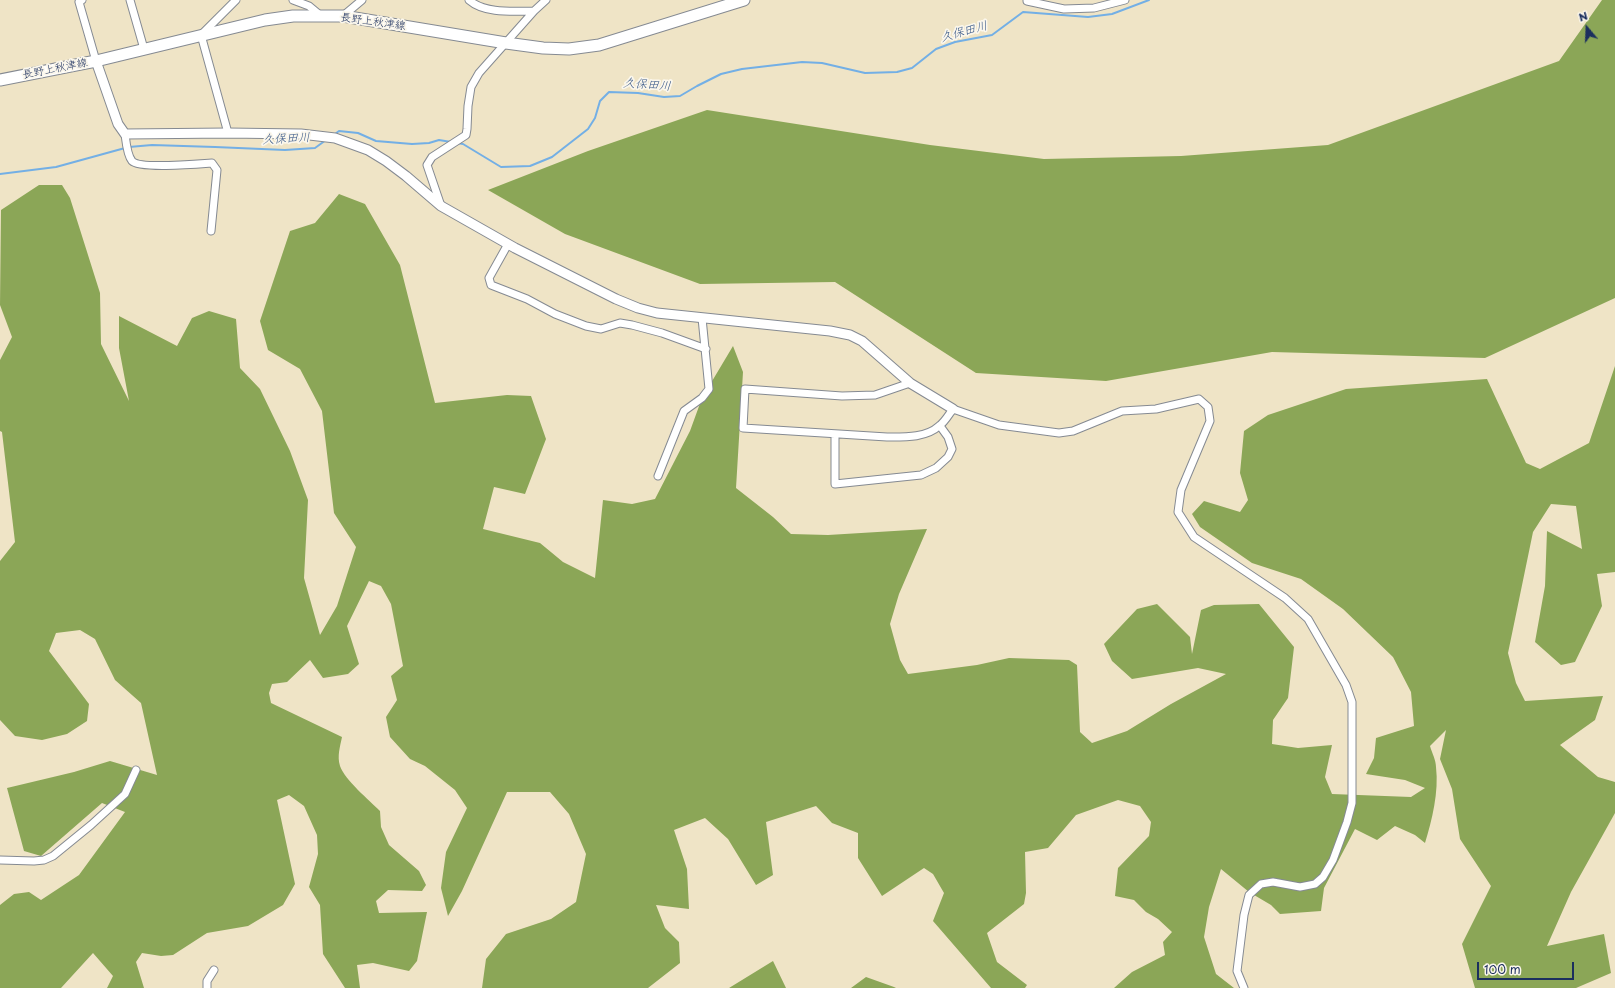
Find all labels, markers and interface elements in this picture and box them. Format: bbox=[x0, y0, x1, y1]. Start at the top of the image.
text: N bbox=[1576, 7, 1590, 26]
north arrow bbox=[1567, 8, 1607, 48]
street label: 長野上秋津線 bbox=[339, 11, 407, 33]
water label: 久保田川 bbox=[939, 19, 989, 45]
street label: 長野上秋津線 bbox=[21, 56, 89, 82]
water label: 久保田川 bbox=[623, 76, 671, 94]
water label: 久保田川 bbox=[262, 131, 310, 147]
scale bar bbox=[1479, 954, 1576, 980]
text: 100 m bbox=[1484, 960, 1521, 978]

